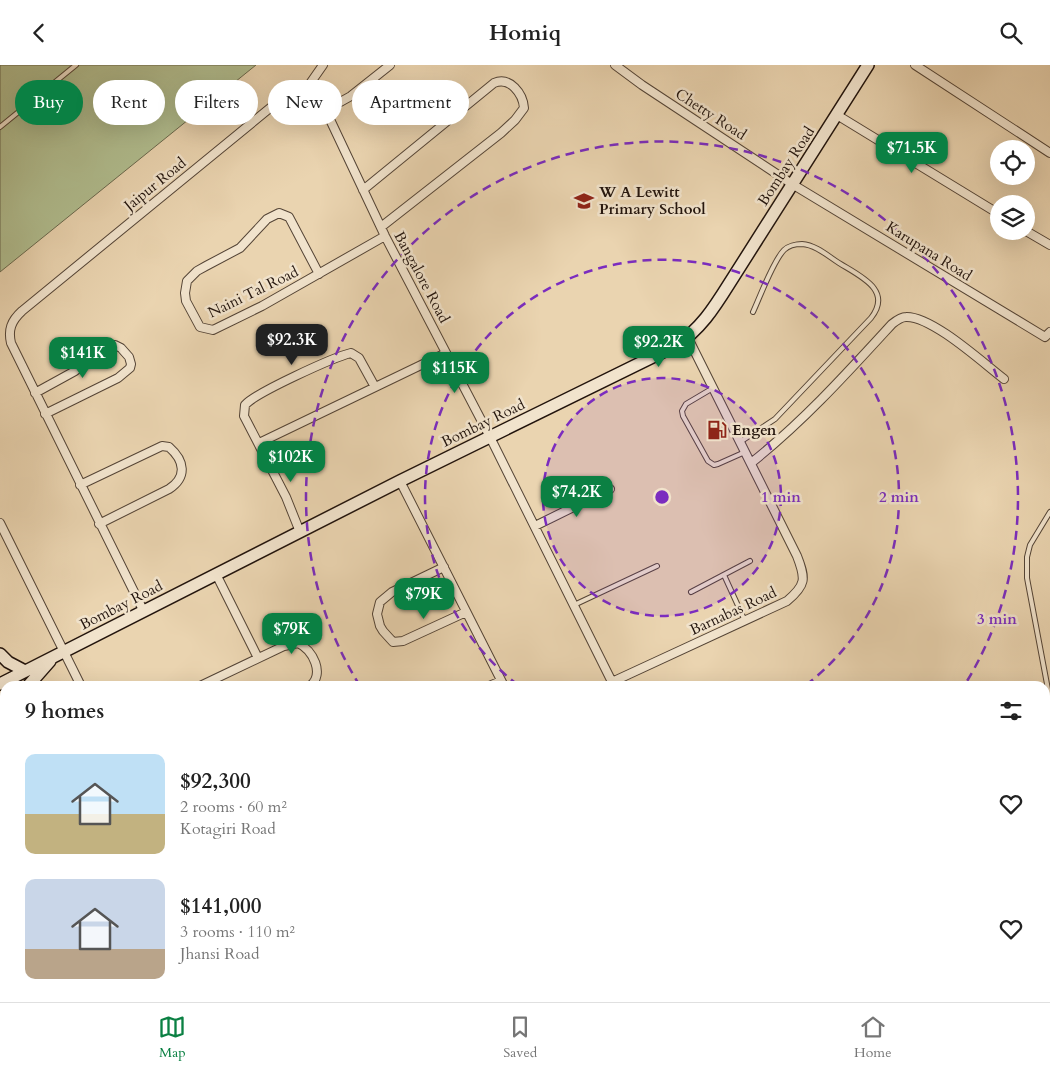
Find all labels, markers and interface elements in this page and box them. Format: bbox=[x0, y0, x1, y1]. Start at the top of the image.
text: Homiq bbox=[489, 18, 561, 48]
icon: back bbox=[25, 19, 53, 47]
icon: search bbox=[997, 19, 1025, 47]
chip: Buy bbox=[15, 80, 83, 125]
chip: Rent bbox=[93, 80, 165, 125]
chip: Filters bbox=[175, 80, 258, 125]
chip: New bbox=[268, 80, 342, 125]
chip: Apartment bbox=[352, 80, 469, 125]
street label: Chetty Road bbox=[672, 84, 750, 144]
street label: Bombay Road bbox=[753, 123, 819, 209]
pin: $71.5K bbox=[871, 131, 953, 174]
text: $71.5K bbox=[887, 137, 937, 159]
map controls bbox=[990, 140, 1035, 240]
button: locate bbox=[990, 140, 1035, 185]
street label: Jaipur Road bbox=[118, 153, 190, 216]
place label: W A Lewitt Primary School bbox=[598, 182, 706, 219]
school or university icon: W A Lewitt Primary School bbox=[573, 190, 595, 212]
button: layers bbox=[990, 195, 1035, 240]
street label: Karupana Road bbox=[882, 217, 976, 285]
street label: Bangalore Road bbox=[389, 228, 455, 326]
street label: Naini Tal Road bbox=[204, 261, 302, 323]
pin: $92.3K bbox=[251, 323, 333, 366]
pin: $92.2K bbox=[618, 325, 700, 368]
text: $92.3K bbox=[267, 329, 317, 351]
text: $92.2K bbox=[634, 331, 684, 353]
pin: $141K bbox=[48, 337, 118, 379]
text: $141K bbox=[60, 342, 106, 364]
pin: $115K bbox=[420, 351, 490, 394]
text: $115K bbox=[432, 357, 478, 379]
street label: Bombay Road bbox=[438, 394, 528, 452]
fuel station icon: Engen bbox=[706, 419, 728, 441]
place label: Engen bbox=[732, 420, 777, 440]
pin: $102K bbox=[256, 441, 326, 483]
text: $102K bbox=[268, 446, 314, 468]
pin: $74.2K bbox=[536, 475, 618, 518]
text: $74.2K bbox=[552, 481, 602, 503]
text: 1 min bbox=[761, 487, 801, 507]
text: 2 min bbox=[879, 487, 919, 507]
centre of rings bbox=[653, 488, 671, 506]
street label: Bombay Road bbox=[76, 576, 166, 634]
pin: $79K bbox=[394, 577, 454, 620]
street label: Barnabas Road bbox=[686, 582, 780, 640]
text: $79K bbox=[405, 583, 443, 605]
text: 3 min bbox=[977, 609, 1017, 629]
pin: $79K bbox=[262, 613, 322, 655]
text: $79K bbox=[273, 618, 311, 640]
text: 9 homes bbox=[25, 697, 104, 726]
icon: filters bbox=[997, 697, 1025, 725]
text: $92,300 bbox=[180, 767, 251, 796]
icon: home bbox=[65, 774, 125, 834]
icon: heart bbox=[997, 790, 1025, 818]
text: 2 rooms · 60 m² bbox=[180, 796, 287, 818]
text: Kotagiri Road bbox=[180, 818, 276, 840]
text: $141,000 bbox=[180, 892, 261, 921]
icon: home bbox=[65, 899, 125, 959]
icon: heart bbox=[997, 915, 1025, 943]
text: 3 rooms · 110 m² bbox=[180, 921, 295, 943]
text: Jhansi Road bbox=[180, 943, 260, 965]
tab: Map bbox=[158, 1013, 186, 1062]
tab: Saved bbox=[503, 1013, 537, 1062]
tab: Home bbox=[854, 1013, 892, 1062]

